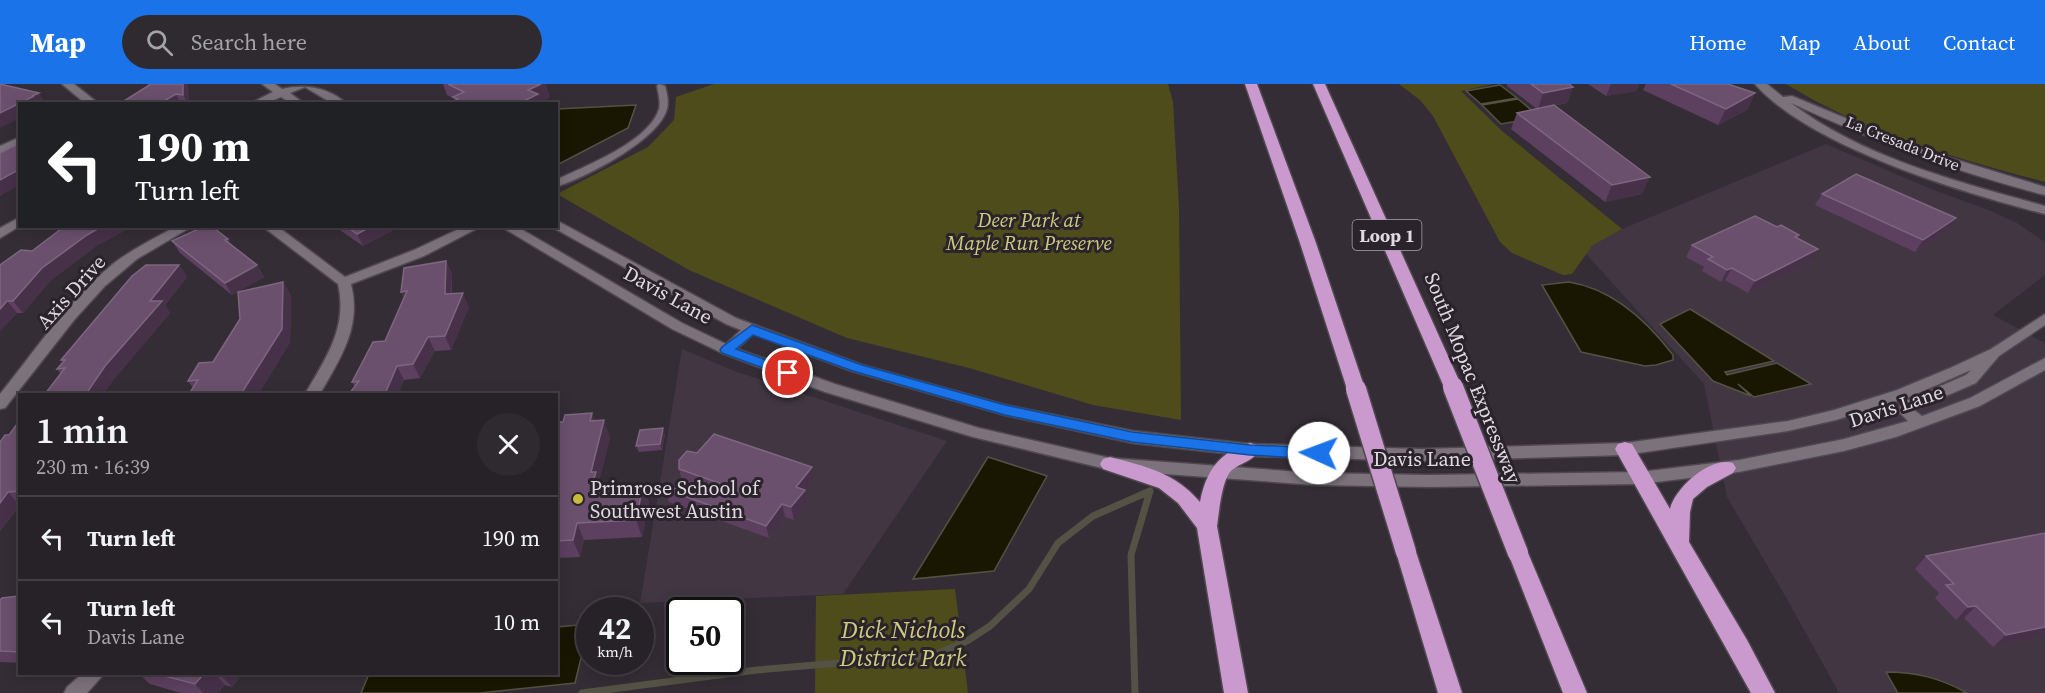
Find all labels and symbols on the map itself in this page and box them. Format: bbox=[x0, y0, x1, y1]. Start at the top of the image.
street label: La Cresada Drive bbox=[1843, 110, 1963, 176]
park label: Deer Park at Maple Run Preserve bbox=[945, 206, 1112, 257]
road number: Loop 1 bbox=[1352, 220, 1422, 250]
street label: Axis Drive bbox=[30, 249, 112, 335]
street label: Davis Lane bbox=[618, 259, 718, 331]
street label: South Mopac Expressway bbox=[1418, 268, 1528, 488]
pin bbox=[762, 347, 813, 398]
street label: Davis Lane bbox=[1845, 378, 1947, 434]
position arrow bbox=[1287, 421, 1351, 485]
street label: Davis Lane bbox=[1373, 445, 1471, 473]
place label: Primrose School of Southwest Austin bbox=[590, 474, 761, 525]
marker: Primrose School of Southwest Austin bbox=[571, 492, 585, 506]
speed limit sign: 50 bbox=[666, 597, 744, 675]
park label: Dick Nichols District Park bbox=[838, 613, 967, 674]

